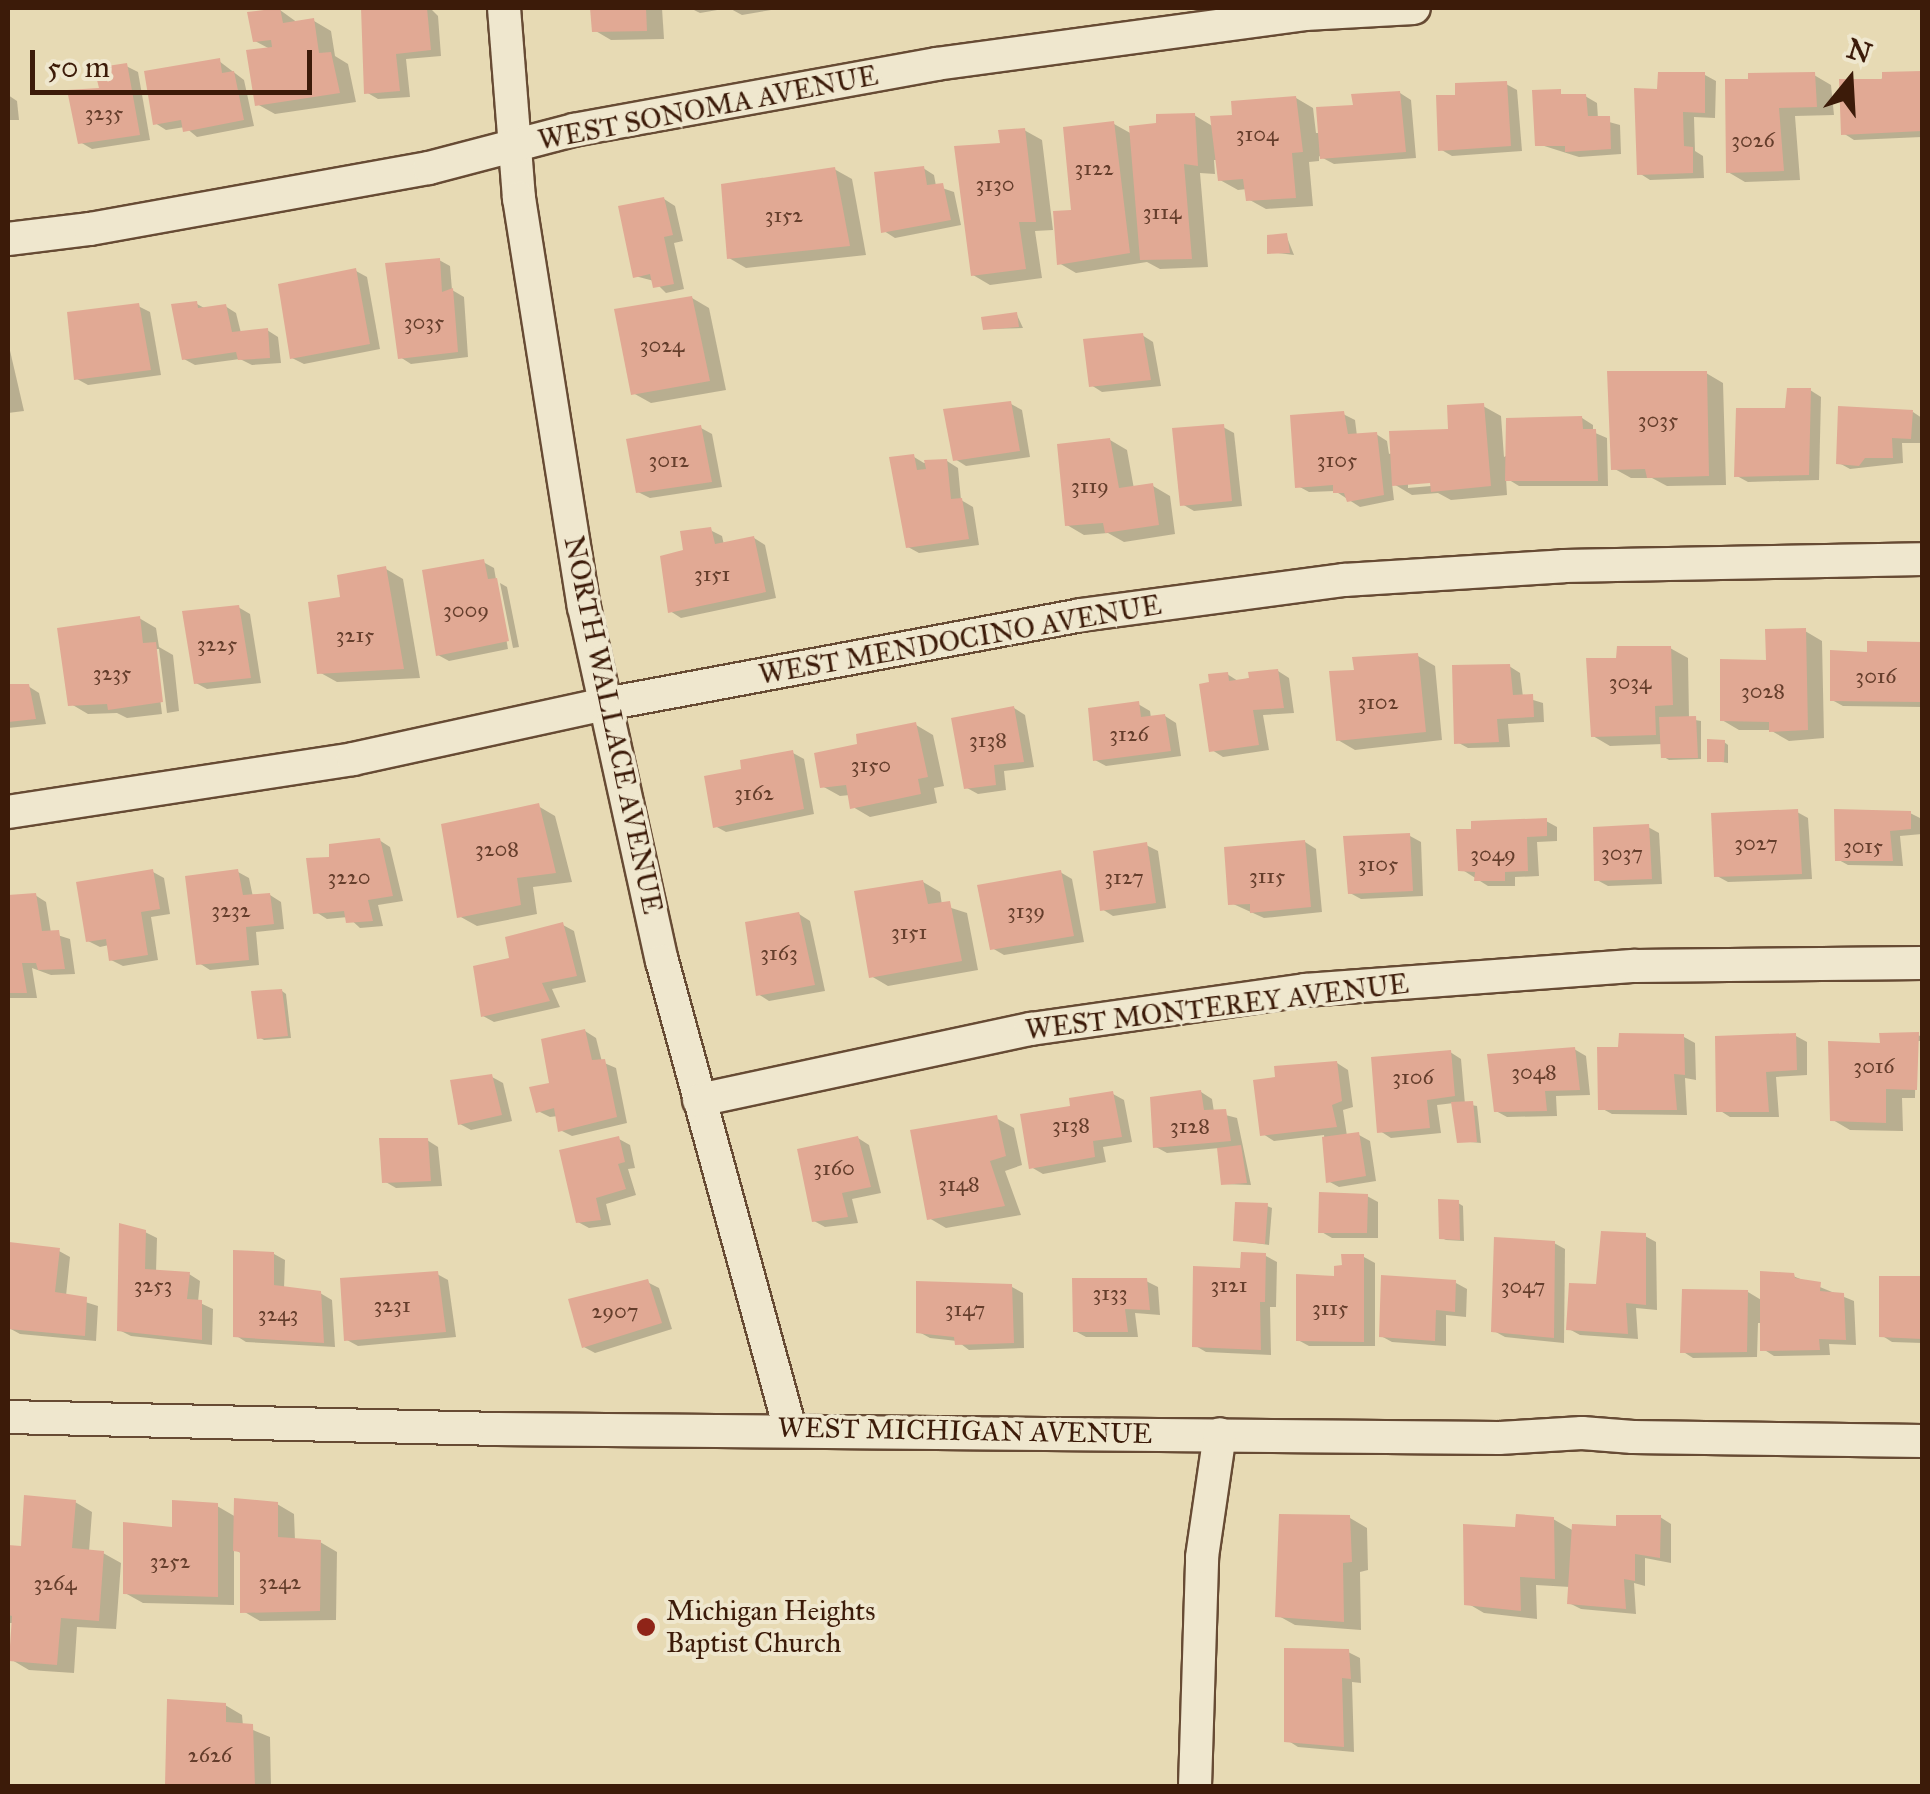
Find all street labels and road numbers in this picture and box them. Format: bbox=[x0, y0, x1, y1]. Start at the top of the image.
street label: WEST SONOMA AVENUE bbox=[535, 59, 881, 157]
street label: NORTH WALLACE AVENUE bbox=[557, 533, 669, 917]
street label: WEST MENDOCINO AVENUE bbox=[756, 588, 1164, 692]
street label: WEST MONTEREY AVENUE bbox=[1023, 967, 1411, 1047]
street label: WEST MICHIGAN AVENUE bbox=[777, 1411, 1153, 1451]

